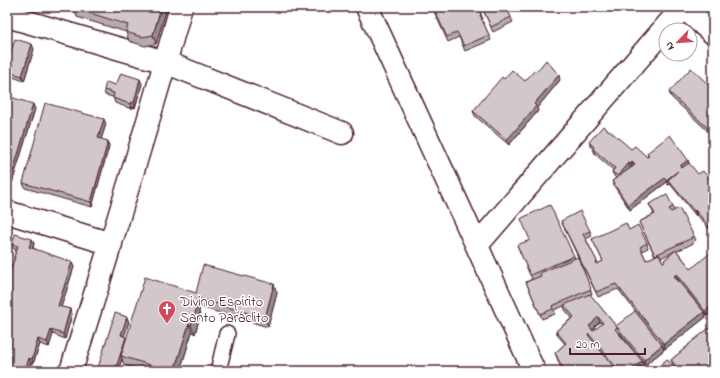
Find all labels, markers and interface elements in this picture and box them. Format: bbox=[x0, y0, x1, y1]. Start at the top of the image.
north arrow bbox=[658, 22, 698, 62]
text: N bbox=[661, 39, 679, 53]
place label: Divino Espírito Santo Paráclito bbox=[179, 292, 268, 329]
church icon: Divino Espírito Santo Paráclito bbox=[157, 299, 177, 324]
scale bar bbox=[570, 330, 645, 356]
text: 20 m bbox=[576, 336, 599, 354]

